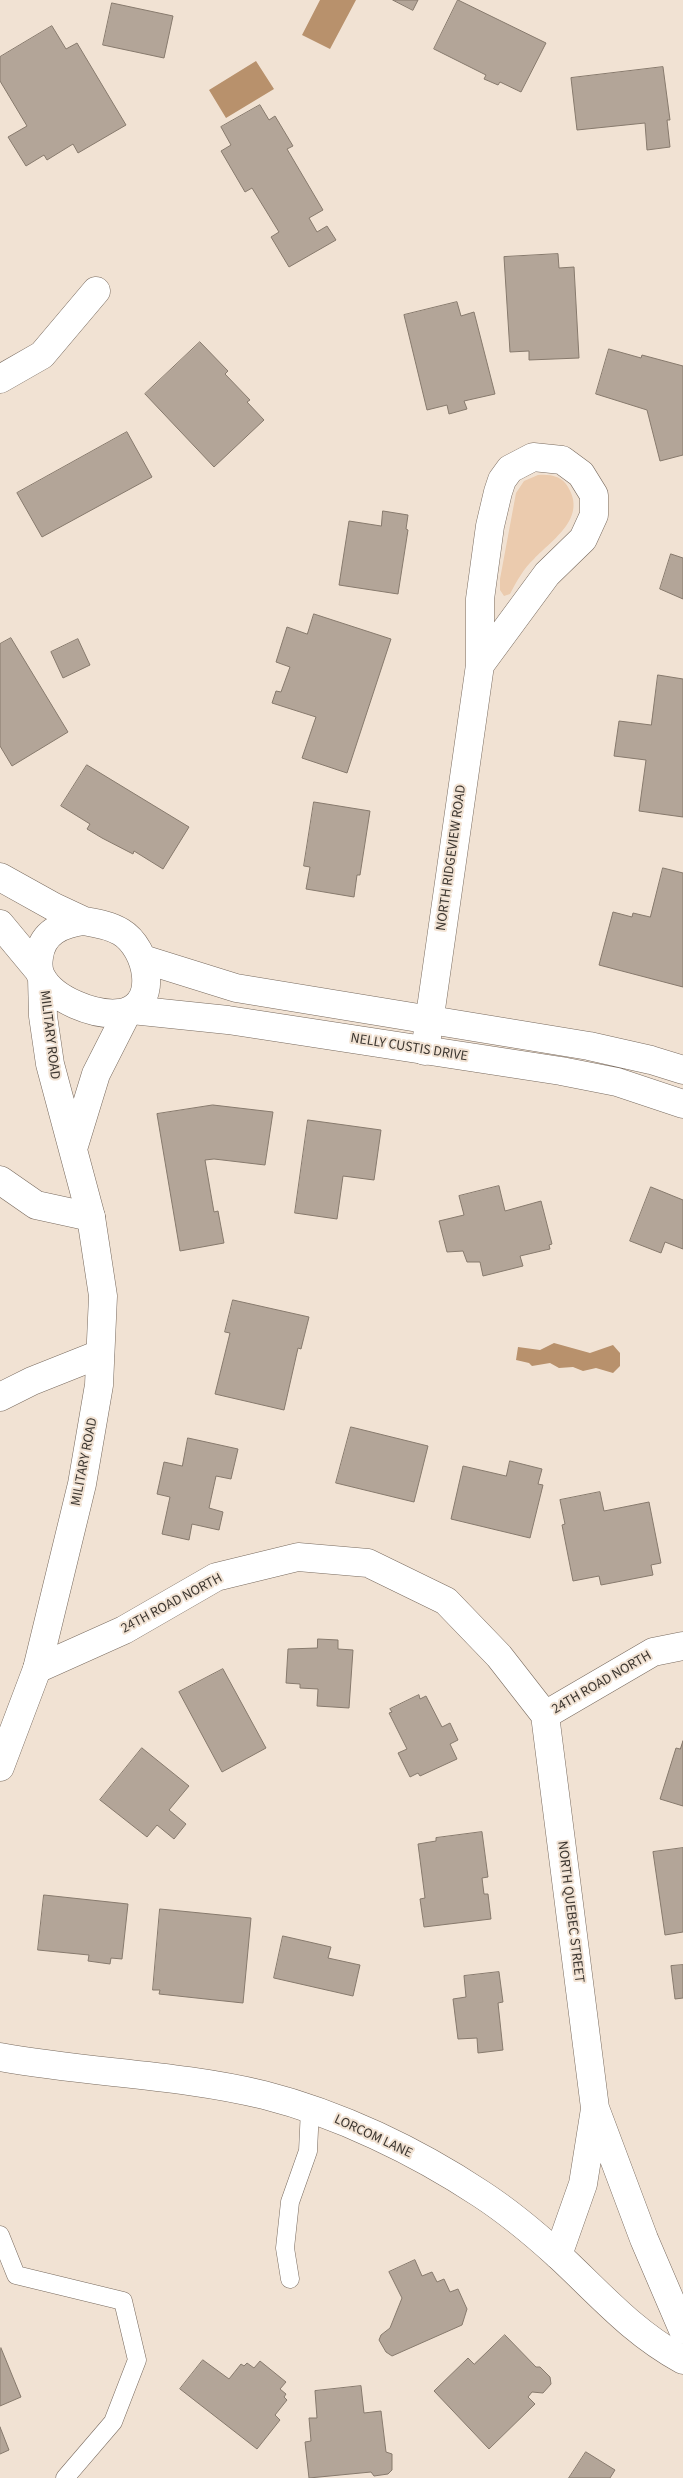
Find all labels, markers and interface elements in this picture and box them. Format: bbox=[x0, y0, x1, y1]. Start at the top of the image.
street label: NORTH RIDGEVIEW ROAD bbox=[433, 784, 471, 932]
street label: MILITARY ROAD bbox=[35, 989, 63, 1081]
street label: NELLY CUSTIS DRIVE bbox=[349, 1030, 469, 1066]
street label: MILITARY ROAD bbox=[68, 1416, 102, 1508]
street label: 24TH ROAD NORTH bbox=[119, 1570, 225, 1638]
street label: 24TH ROAD NORTH bbox=[549, 1648, 655, 1718]
street label: NORTH QUEBEC STREET bbox=[553, 1840, 587, 1984]
street label: LORCOM LANE bbox=[331, 2112, 415, 2162]

